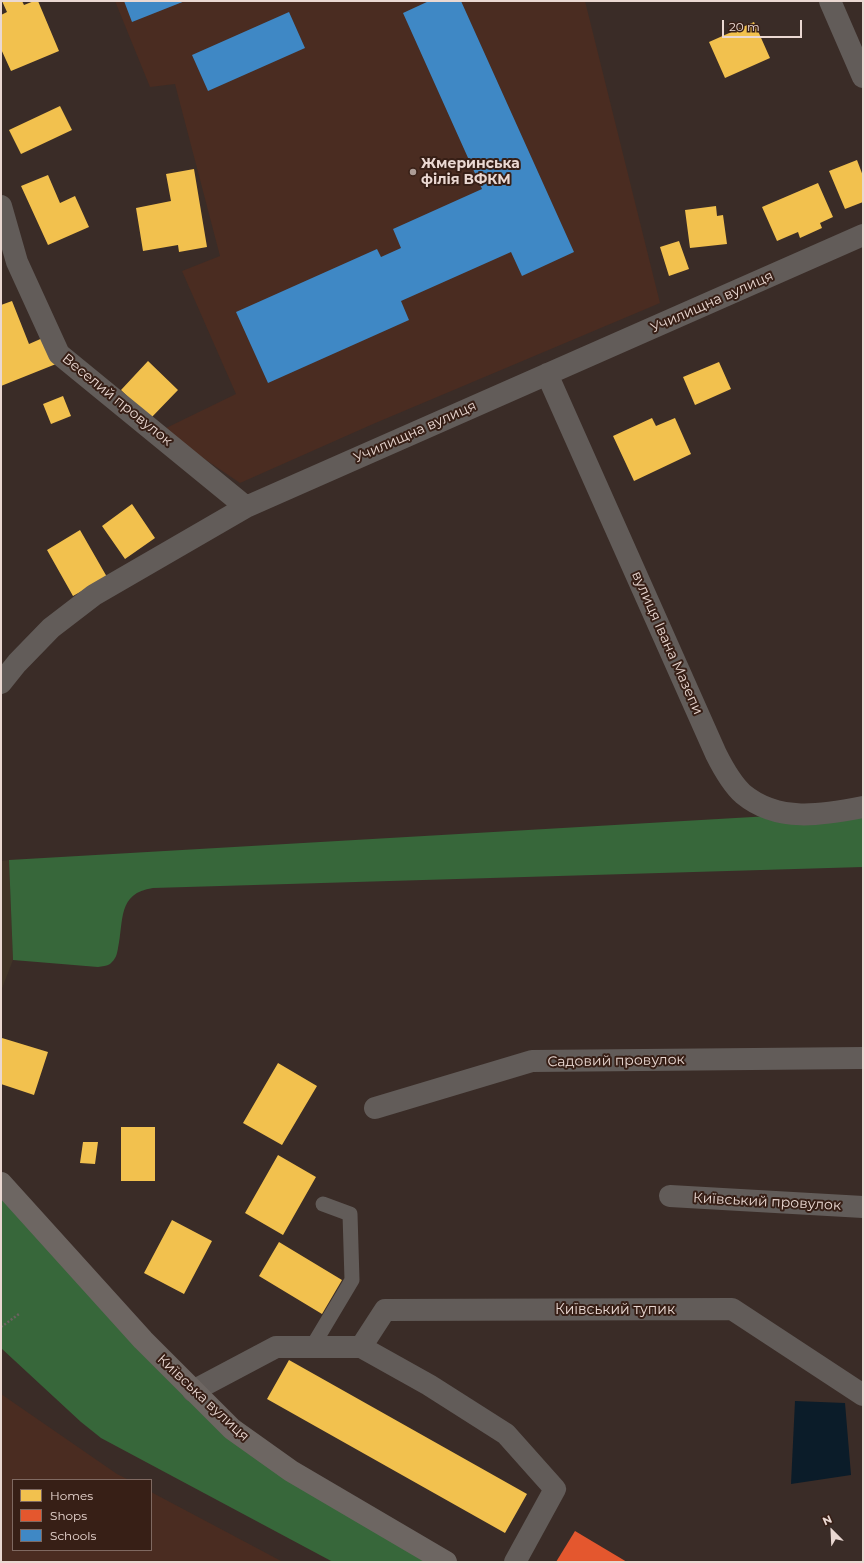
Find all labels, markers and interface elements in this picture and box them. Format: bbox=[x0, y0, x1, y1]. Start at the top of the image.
scale bar bbox=[724, 12, 804, 38]
text: 20 m bbox=[729, 19, 760, 34]
place label: Жмеринська філія ВФКМ bbox=[421, 156, 520, 188]
marker: Жмеринська філія ВФКМ bbox=[408, 167, 418, 177]
street label: Училищна вулиця bbox=[648, 267, 776, 337]
street label: Веселий провулок bbox=[58, 350, 176, 450]
street label: Училищна вулиця bbox=[351, 397, 479, 467]
street label: вулиця Івана Мазепи bbox=[628, 569, 706, 717]
street label: Садовий провулок bbox=[547, 1051, 685, 1071]
street label: Київський провулок bbox=[693, 1190, 841, 1214]
street label: Київський тупик bbox=[555, 1302, 675, 1318]
street label: Київська вулиця bbox=[153, 1351, 253, 1445]
legend bbox=[12, 1479, 152, 1551]
text: Homes bbox=[50, 1488, 93, 1503]
text: Shops bbox=[50, 1508, 87, 1523]
north arrow bbox=[812, 1511, 852, 1551]
text: N bbox=[820, 1512, 834, 1528]
text: Schools bbox=[50, 1528, 96, 1543]

